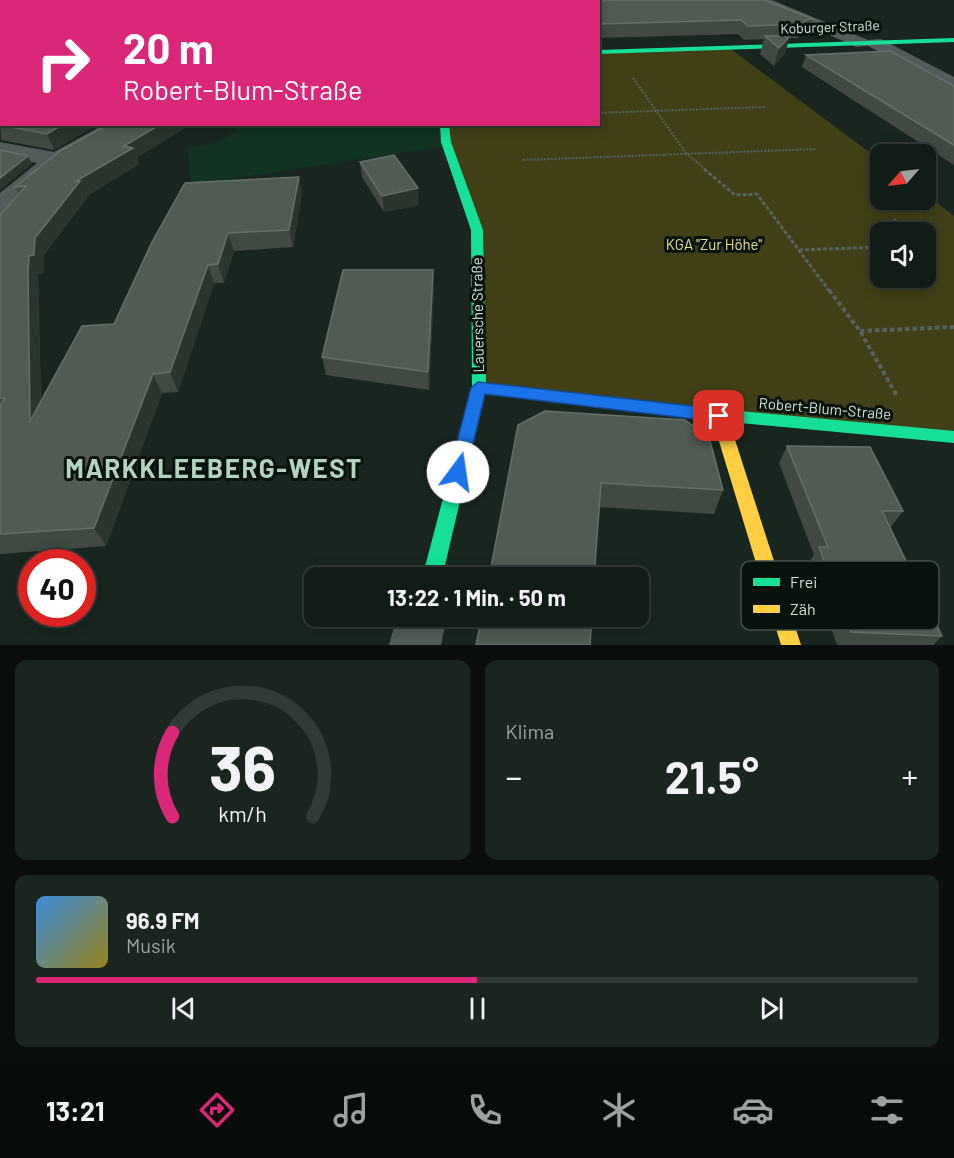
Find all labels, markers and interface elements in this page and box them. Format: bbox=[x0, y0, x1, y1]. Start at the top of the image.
street label: Koburger Straße bbox=[780, 16, 880, 37]
text: 20 m bbox=[123, 22, 214, 72]
icon: right bbox=[24, 24, 102, 102]
text: Robert-Blum-Straße bbox=[123, 73, 362, 105]
north arrow bbox=[870, 144, 936, 210]
map controls bbox=[870, 144, 936, 288]
button: sound bbox=[870, 222, 936, 288]
park label: KGA "Zur Höhe" bbox=[666, 235, 762, 253]
street label: Lauersche Straße bbox=[467, 257, 487, 373]
pin bbox=[693, 390, 744, 441]
street label: Robert-Blum-Straße bbox=[758, 393, 892, 423]
icon: arrive bbox=[702, 399, 735, 432]
position arrow bbox=[426, 440, 490, 504]
district label: MARKKLEEBERG-WEST bbox=[65, 452, 363, 483]
speed limit sign: 40 bbox=[18, 549, 96, 627]
legend bbox=[741, 561, 939, 630]
text: Frei bbox=[790, 572, 817, 591]
text: 13:22 · 1 Min. · 50 m bbox=[387, 584, 566, 610]
text: Zäh bbox=[790, 599, 816, 618]
text: Klima bbox=[506, 719, 554, 743]
text: 36 bbox=[209, 729, 276, 803]
text: 21.5° bbox=[665, 749, 759, 803]
text: − bbox=[506, 756, 522, 796]
text: + bbox=[902, 756, 918, 796]
text: km/h bbox=[218, 801, 267, 826]
text: 96.9 FM bbox=[126, 907, 200, 933]
text: Musik bbox=[126, 933, 176, 957]
icon: previous bbox=[167, 992, 200, 1025]
icon: pause bbox=[461, 992, 494, 1025]
icon: next bbox=[755, 992, 788, 1025]
icon: directions bbox=[196, 1089, 238, 1131]
icon: music bbox=[330, 1089, 372, 1131]
icon: phone bbox=[464, 1089, 506, 1131]
icon: climate bbox=[598, 1089, 640, 1131]
icon: car bbox=[732, 1089, 774, 1131]
icon: filters bbox=[866, 1089, 908, 1131]
text: 13:21 bbox=[46, 1094, 104, 1126]

